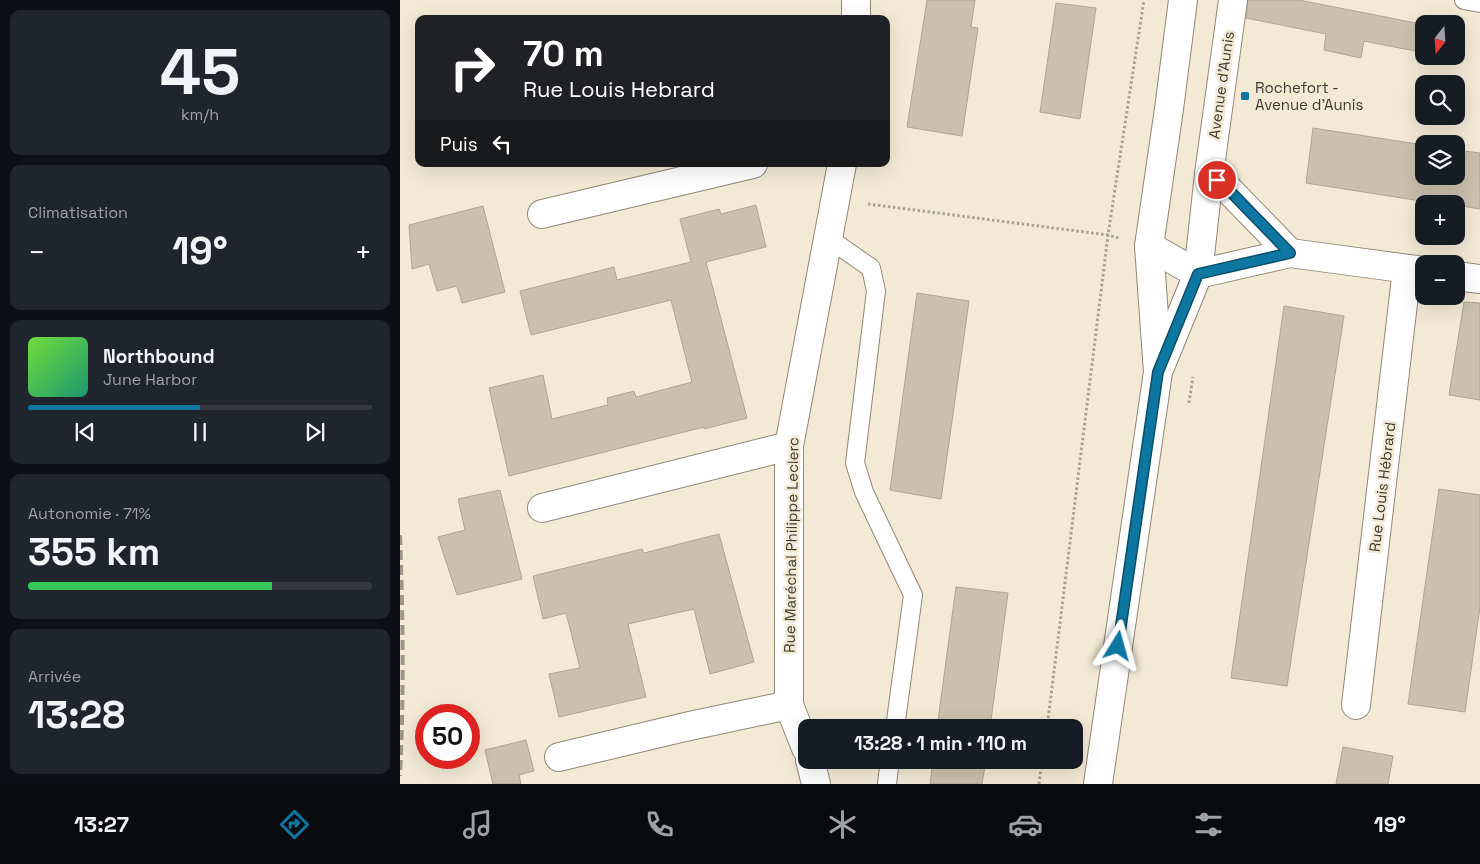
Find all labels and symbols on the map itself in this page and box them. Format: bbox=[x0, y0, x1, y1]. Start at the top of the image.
north arrow bbox=[1415, 15, 1465, 65]
street label: Avenue d'Aunis bbox=[1204, 30, 1238, 140]
place label: Rochefort - Avenue d'Aunis bbox=[1255, 78, 1363, 114]
marker: Rochefort - Avenue d'Aunis bbox=[1239, 90, 1251, 102]
pin bbox=[1196, 159, 1238, 201]
street label: Rue Louis Hébrard bbox=[1365, 421, 1399, 553]
street label: Rue Maréchal Philippe Leclerc bbox=[780, 437, 802, 653]
position arrow bbox=[1091, 619, 1143, 671]
speed limit sign: 50 bbox=[415, 704, 480, 769]

